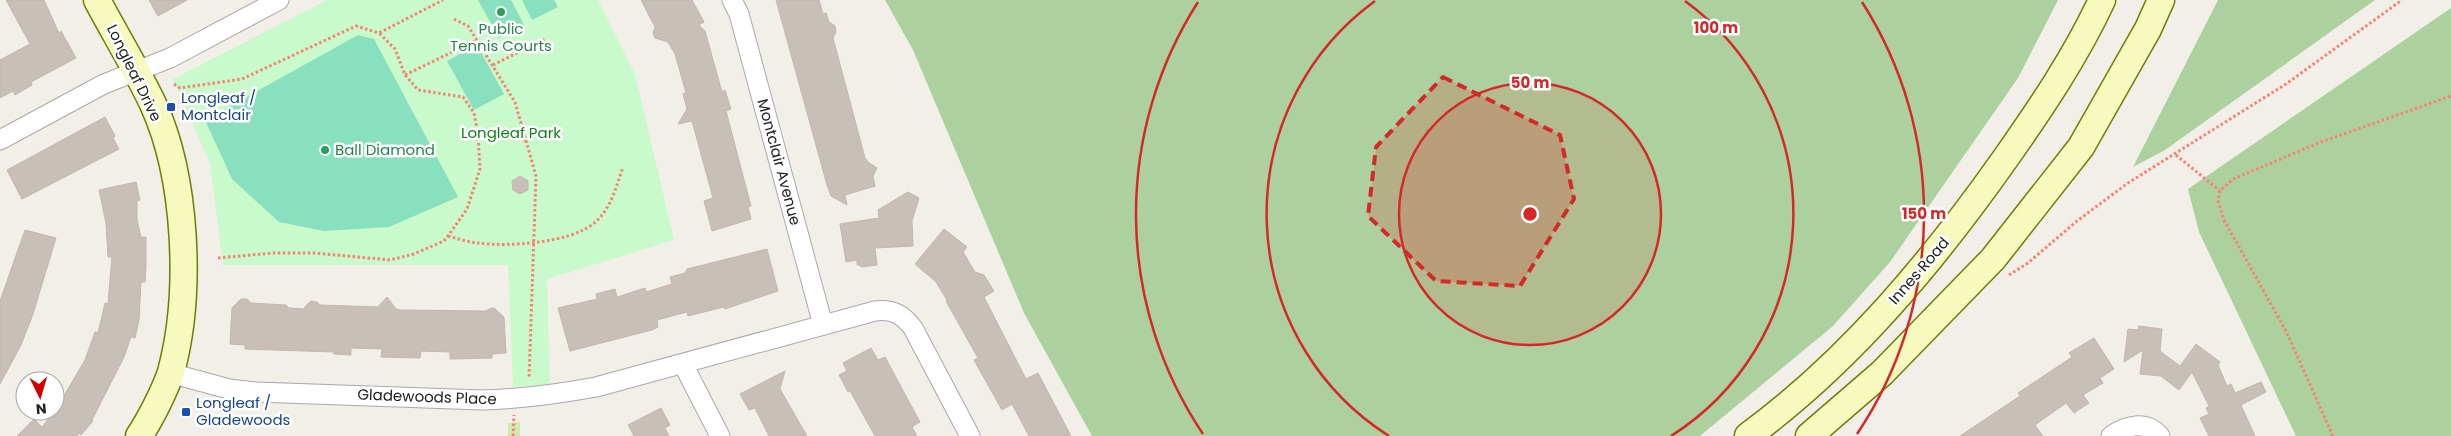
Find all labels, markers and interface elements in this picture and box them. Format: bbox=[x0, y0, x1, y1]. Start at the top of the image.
marker: Public Tennis Courts bbox=[495, 6, 507, 18]
text: 100 m bbox=[1694, 17, 1738, 38]
place label: Public Tennis Courts bbox=[450, 18, 552, 56]
street label: Longleaf Drive bbox=[102, 21, 167, 125]
text: 50 m bbox=[1511, 72, 1549, 93]
place label: Longleaf / Montclair bbox=[181, 87, 256, 125]
street label: Montclair Avenue bbox=[752, 96, 806, 227]
marker: Longleaf / Montclair bbox=[165, 101, 177, 113]
park label: Longleaf Park bbox=[461, 122, 561, 143]
place label: Ball Diamond bbox=[335, 139, 435, 160]
marker: Ball Diamond bbox=[319, 144, 331, 156]
text: 150 m bbox=[1902, 203, 1946, 224]
centre of rings bbox=[1521, 205, 1539, 223]
street label: Innes Road bbox=[1883, 232, 1954, 309]
north arrow bbox=[15, 371, 65, 421]
street label: Gladewoods Place bbox=[357, 384, 497, 409]
place label: Longleaf / Gladewoods bbox=[196, 392, 291, 430]
text: N bbox=[35, 399, 47, 419]
marker: Longleaf / Gladewoods bbox=[180, 406, 192, 418]

